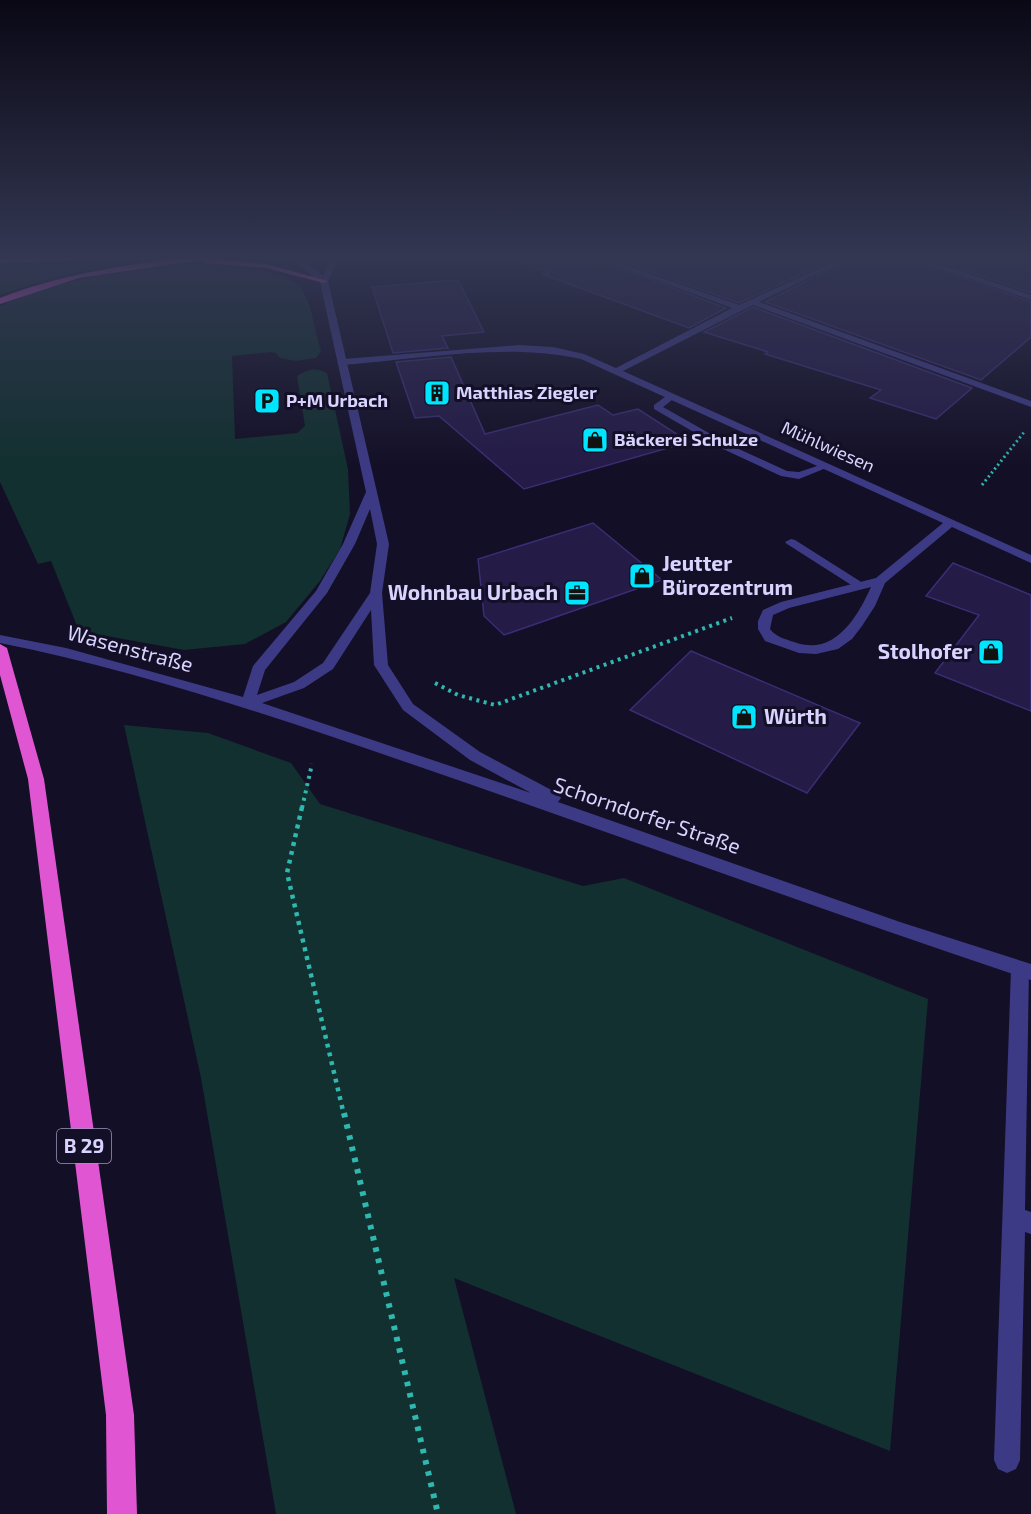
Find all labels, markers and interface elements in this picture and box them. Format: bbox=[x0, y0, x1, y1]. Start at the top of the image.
building icon: Matthias Ziegler bbox=[422, 378, 452, 408]
place label: Matthias Ziegler bbox=[456, 381, 597, 403]
parking icon: P+M Urbach bbox=[252, 386, 282, 416]
place label: P+M Urbach bbox=[286, 389, 388, 411]
street label: Mühlwiesen bbox=[778, 416, 878, 476]
shop icon: Bäckerei Schulze bbox=[580, 425, 610, 455]
place label: Bäckerei Schulze bbox=[614, 428, 758, 450]
place label: Jeutter Bürozentrum bbox=[662, 550, 793, 599]
shop icon: Jeutter Bürozentrum bbox=[627, 561, 657, 591]
office icon: Wohnbau Urbach bbox=[562, 578, 592, 608]
place label: Wohnbau Urbach bbox=[388, 579, 558, 604]
street label: Wasenstraße bbox=[65, 619, 196, 676]
shop icon: Stolhofer bbox=[976, 637, 1006, 667]
place label: Stolhofer bbox=[878, 638, 972, 663]
shop icon: Würth bbox=[729, 702, 759, 732]
place label: Würth bbox=[764, 703, 827, 728]
street label: Schorndorfer Straße bbox=[551, 771, 744, 858]
road number: B 29 bbox=[57, 1129, 111, 1163]

